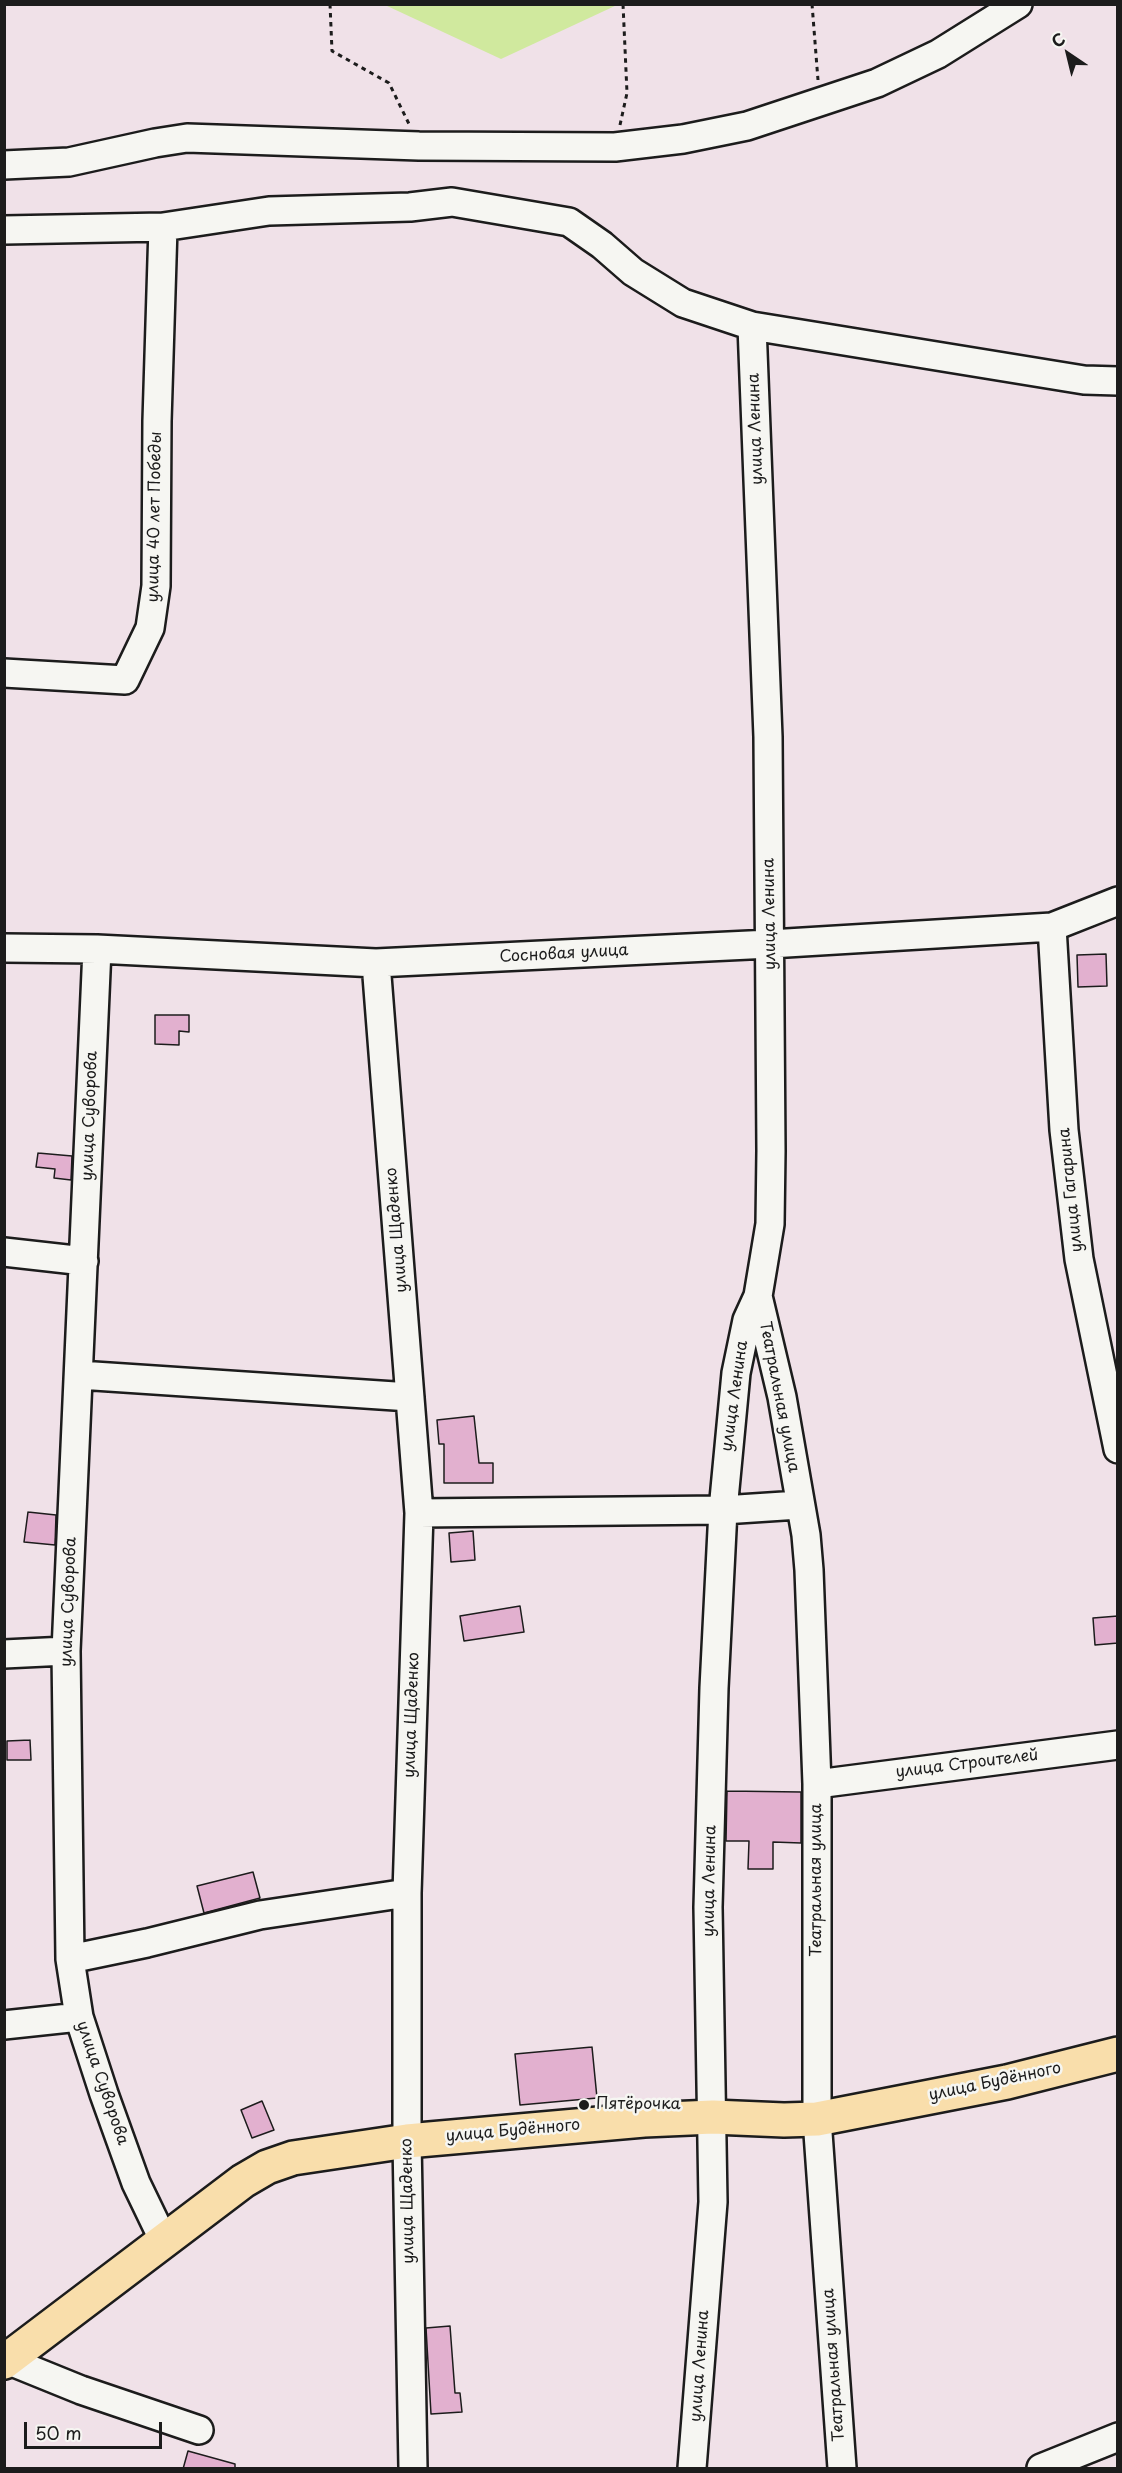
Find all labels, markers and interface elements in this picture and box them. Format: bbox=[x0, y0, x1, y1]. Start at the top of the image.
north arrow bbox=[1038, 24, 1098, 84]
text: С bbox=[1046, 26, 1069, 53]
street label: улица Ленина bbox=[744, 373, 768, 485]
street label: улица 40 лет Победы bbox=[144, 431, 166, 603]
street label: улица Ленина bbox=[759, 858, 781, 970]
street label: Сосновая улица bbox=[499, 941, 629, 967]
street label: улица Суворова bbox=[78, 1051, 102, 1181]
street label: улица Гагарина bbox=[1055, 1127, 1087, 1253]
street label: улица Щаденко bbox=[382, 1167, 412, 1293]
street label: Театральная улица bbox=[755, 1320, 803, 1474]
street label: улица Ленина bbox=[718, 1339, 752, 1453]
street label: улица Суворова bbox=[57, 1537, 81, 1667]
street label: улица Щаденко bbox=[400, 1652, 424, 1778]
street label: улица Строителей bbox=[894, 1746, 1040, 1782]
street label: Театральная улица bbox=[807, 1803, 827, 1957]
street label: улица Ленина bbox=[699, 1825, 721, 1937]
street label: улица Суворова bbox=[72, 2018, 132, 2148]
street label: улица Будённого bbox=[927, 2059, 1063, 2105]
place label: Пятёрочка bbox=[596, 2095, 681, 2115]
marker: Пятёрочка bbox=[577, 2098, 591, 2112]
street label: улица Будённого bbox=[445, 2116, 581, 2146]
street label: улица Щаденко bbox=[397, 2138, 419, 2264]
street label: Театральная улица bbox=[819, 2288, 849, 2442]
street label: улица Ленина bbox=[687, 2309, 713, 2423]
scale bar bbox=[27, 2410, 165, 2448]
text: 50 m bbox=[35, 2419, 82, 2446]

